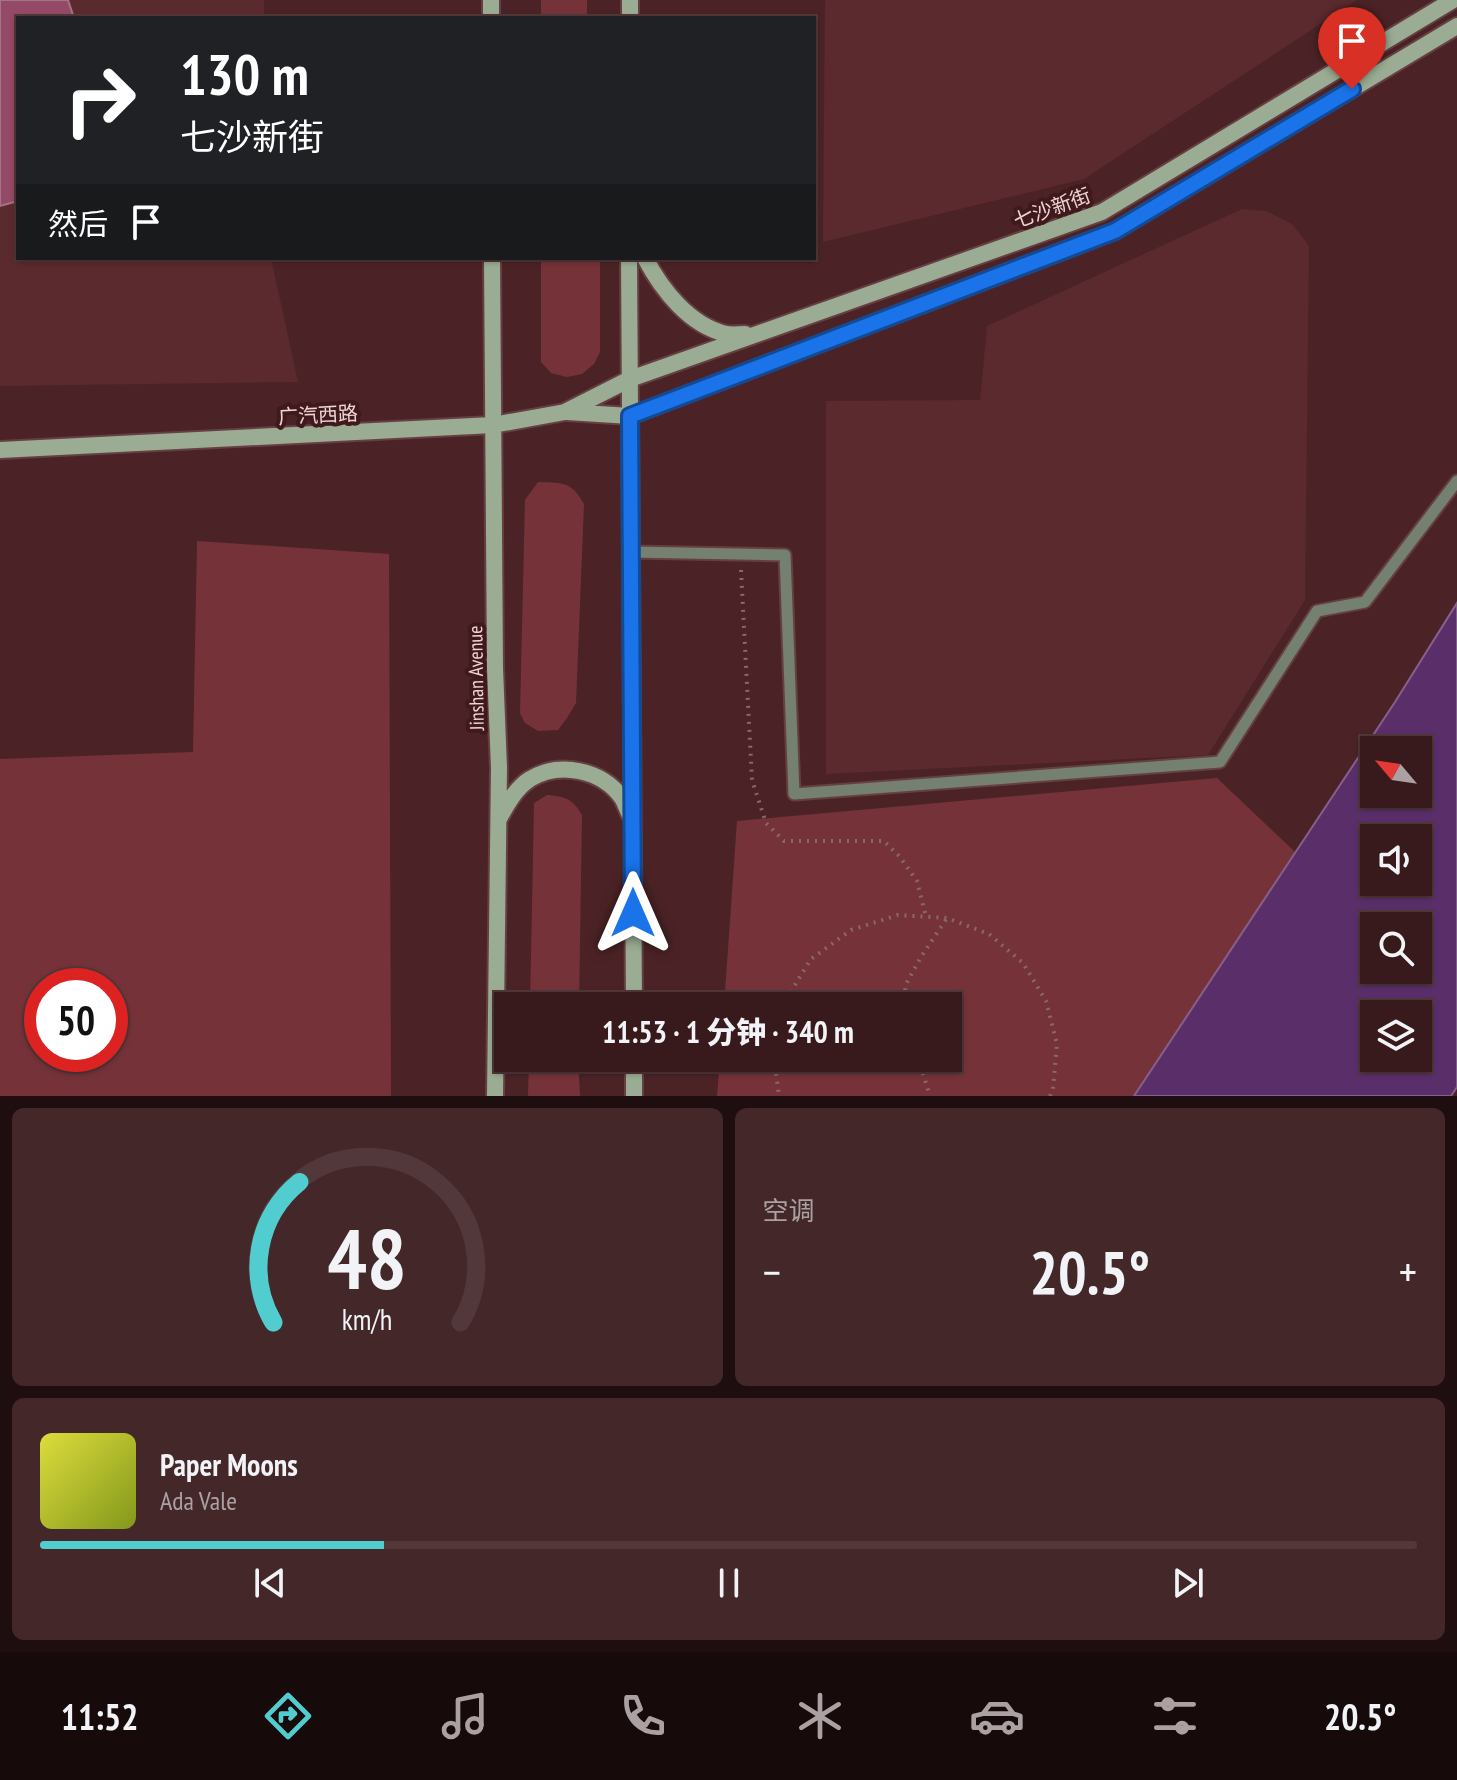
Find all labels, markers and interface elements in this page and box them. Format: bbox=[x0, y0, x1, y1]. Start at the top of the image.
pin bbox=[1318, 7, 1386, 89]
icon: arrive bbox=[1330, 19, 1374, 63]
text: 130 m bbox=[180, 38, 309, 110]
icon: right bbox=[48, 48, 152, 152]
text: 七沙新街 bbox=[180, 113, 324, 160]
street label: 七沙新街 bbox=[1010, 182, 1094, 234]
icon: arrive bbox=[124, 200, 168, 244]
text: 然后 bbox=[48, 204, 108, 243]
street label: 广汽西路 bbox=[277, 400, 359, 430]
street label: Jinshan Avenue bbox=[462, 625, 490, 732]
north arrow bbox=[1360, 736, 1432, 808]
map controls bbox=[1360, 736, 1432, 1072]
button: sound bbox=[1360, 824, 1432, 896]
position arrow bbox=[591, 871, 675, 955]
button: search bbox=[1360, 912, 1432, 984]
speed limit sign: 50 bbox=[24, 968, 128, 1072]
button: layers bbox=[1360, 1000, 1432, 1072]
text: 11:53 · 1 分钟 · 340 m bbox=[602, 1012, 854, 1051]
text: 空调 bbox=[763, 1194, 815, 1227]
text: 48 bbox=[327, 1204, 407, 1312]
text: 20.5° bbox=[1029, 1233, 1150, 1311]
text: − bbox=[763, 1243, 781, 1300]
text: + bbox=[1399, 1243, 1417, 1300]
text: km/h bbox=[342, 1301, 393, 1338]
text: Paper Moons bbox=[160, 1445, 298, 1484]
text: Ada Vale bbox=[160, 1484, 237, 1517]
icon: previous bbox=[248, 1561, 292, 1605]
icon: pause bbox=[707, 1561, 751, 1605]
icon: next bbox=[1166, 1561, 1210, 1605]
icon: directions bbox=[260, 1688, 316, 1744]
icon: music bbox=[437, 1688, 493, 1744]
icon: phone bbox=[615, 1688, 671, 1744]
icon: climate bbox=[792, 1688, 848, 1744]
icon: car bbox=[969, 1688, 1025, 1744]
icon: filters bbox=[1147, 1688, 1203, 1744]
text: 11:52 bbox=[61, 1693, 139, 1740]
text: 20.5° bbox=[1324, 1693, 1396, 1740]

